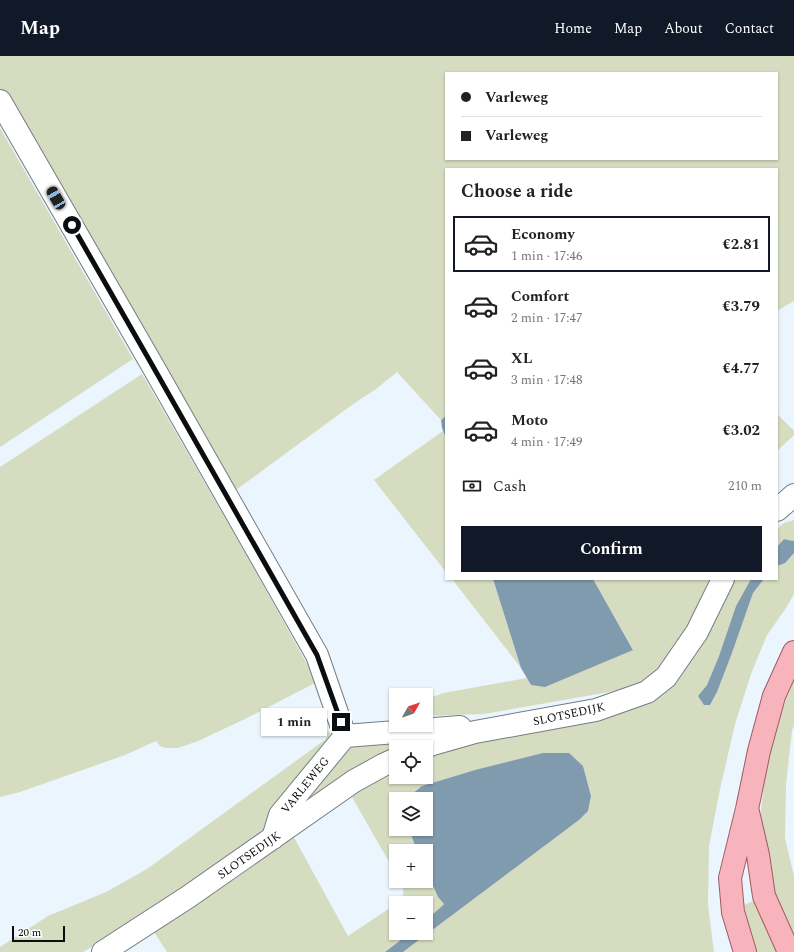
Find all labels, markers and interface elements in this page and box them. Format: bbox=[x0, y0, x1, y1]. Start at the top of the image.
text: Map bbox=[20, 14, 60, 43]
text: Home bbox=[554, 18, 592, 39]
text: Map bbox=[614, 18, 642, 39]
text: About bbox=[664, 18, 703, 39]
text: Contact bbox=[725, 18, 774, 39]
text: Varleweg bbox=[485, 86, 548, 109]
text: Varleweg bbox=[485, 124, 548, 147]
text: Choose a ride bbox=[461, 178, 573, 205]
car bbox=[45, 185, 67, 211]
route start bbox=[63, 216, 81, 234]
text: Economy bbox=[511, 223, 575, 246]
icon: car bbox=[463, 226, 499, 262]
text: €2.81 bbox=[722, 233, 760, 256]
text: 1 min · 17:46 bbox=[511, 246, 583, 266]
text: Comfort bbox=[511, 285, 569, 308]
icon: car bbox=[463, 288, 499, 324]
text: €3.79 bbox=[722, 295, 760, 318]
text: 2 min · 17:47 bbox=[511, 308, 583, 328]
text: XL bbox=[511, 347, 532, 370]
icon: car bbox=[463, 350, 499, 386]
text: €4.77 bbox=[722, 357, 760, 380]
text: 3 min · 17:48 bbox=[511, 370, 583, 390]
text: Moto bbox=[511, 409, 548, 432]
icon: car bbox=[463, 412, 499, 448]
text: €3.02 bbox=[722, 419, 760, 442]
text: 4 min · 17:49 bbox=[511, 432, 583, 452]
icon: cash bbox=[461, 475, 483, 497]
text: Cash bbox=[493, 475, 526, 498]
text: 210 m bbox=[728, 476, 762, 496]
button: Confirm bbox=[461, 526, 762, 572]
north arrow bbox=[389, 688, 433, 732]
map controls bbox=[389, 688, 433, 940]
street label: SLOTSEDIJK bbox=[531, 698, 607, 731]
callout: 1 min bbox=[261, 708, 327, 736]
text: 1 min bbox=[277, 712, 311, 732]
route end bbox=[332, 713, 350, 731]
button: locate bbox=[389, 740, 433, 784]
street label: VARLEWEG bbox=[276, 753, 334, 818]
button: layers bbox=[389, 792, 433, 836]
street label: SLOTSEDIJK bbox=[214, 826, 285, 884]
button: + bbox=[389, 844, 433, 888]
button: − bbox=[389, 896, 433, 940]
scale bar bbox=[12, 924, 65, 943]
text: 20 m bbox=[18, 924, 41, 941]

